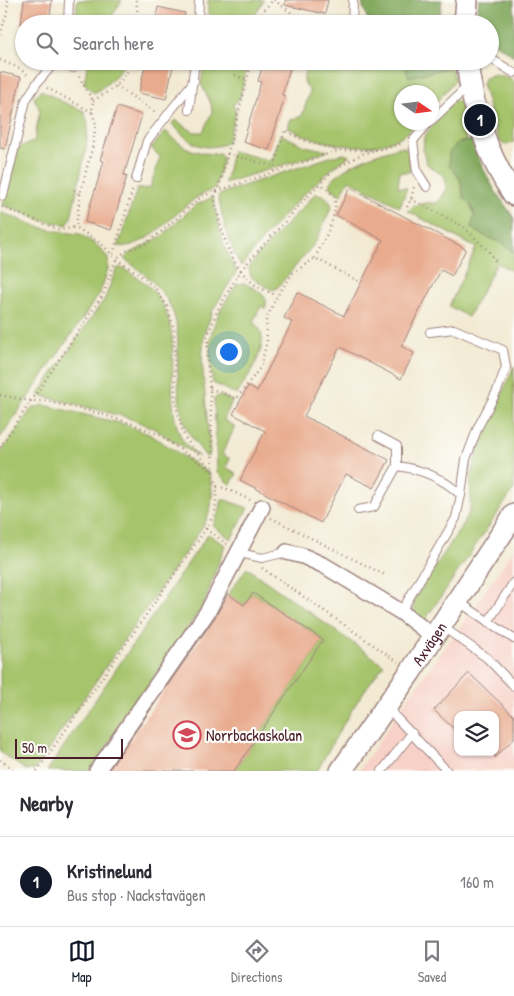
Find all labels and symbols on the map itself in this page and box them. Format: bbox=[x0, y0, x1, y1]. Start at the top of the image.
north arrow bbox=[394, 85, 439, 130]
pin: 1 bbox=[464, 101, 496, 139]
your location bbox=[216, 339, 242, 365]
street label: Axvägen bbox=[407, 617, 452, 670]
school or university icon: Norrbackaskolan bbox=[172, 720, 202, 750]
place label: Norrbackaskolan bbox=[206, 724, 302, 746]
scale bar bbox=[15, 736, 122, 759]

